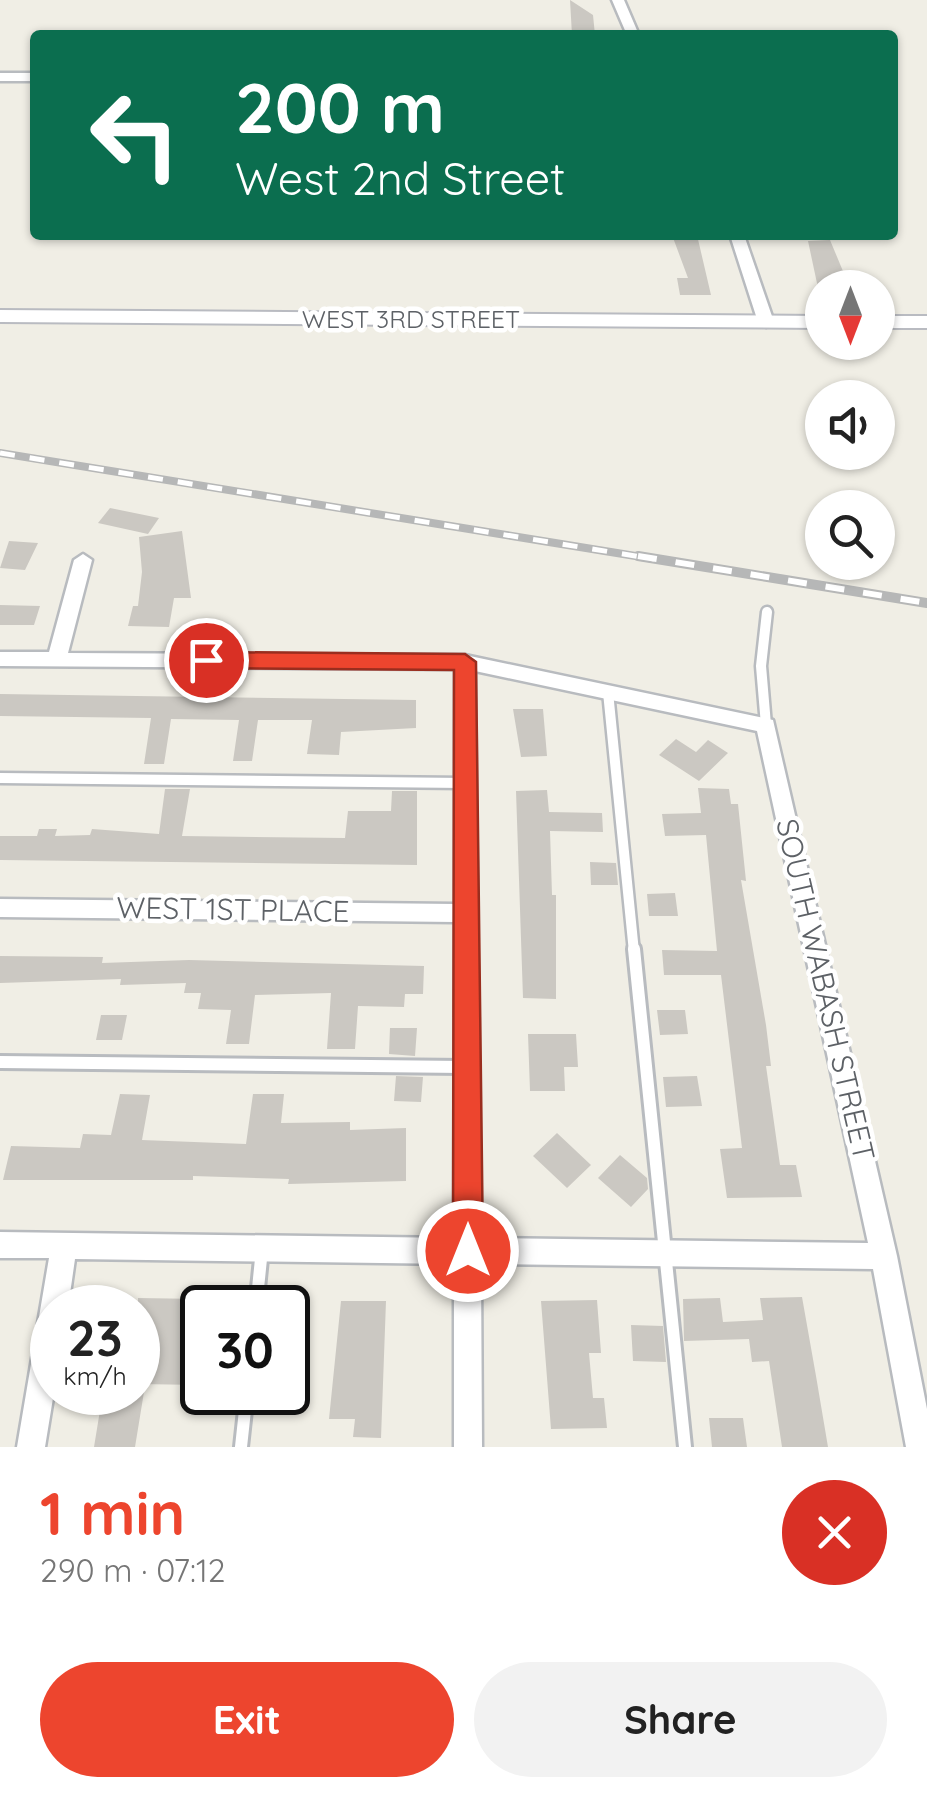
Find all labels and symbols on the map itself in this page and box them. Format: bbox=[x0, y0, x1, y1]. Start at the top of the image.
north arrow bbox=[805, 270, 895, 360]
street label: WEST 3RD STREET bbox=[302, 303, 520, 334]
pin bbox=[164, 618, 249, 703]
street label: SOUTH WABASH STREET bbox=[768, 815, 884, 1164]
street label: WEST 1ST PLACE bbox=[116, 888, 350, 930]
position arrow bbox=[416, 1199, 520, 1303]
speed limit sign: 30 bbox=[180, 1285, 310, 1415]

